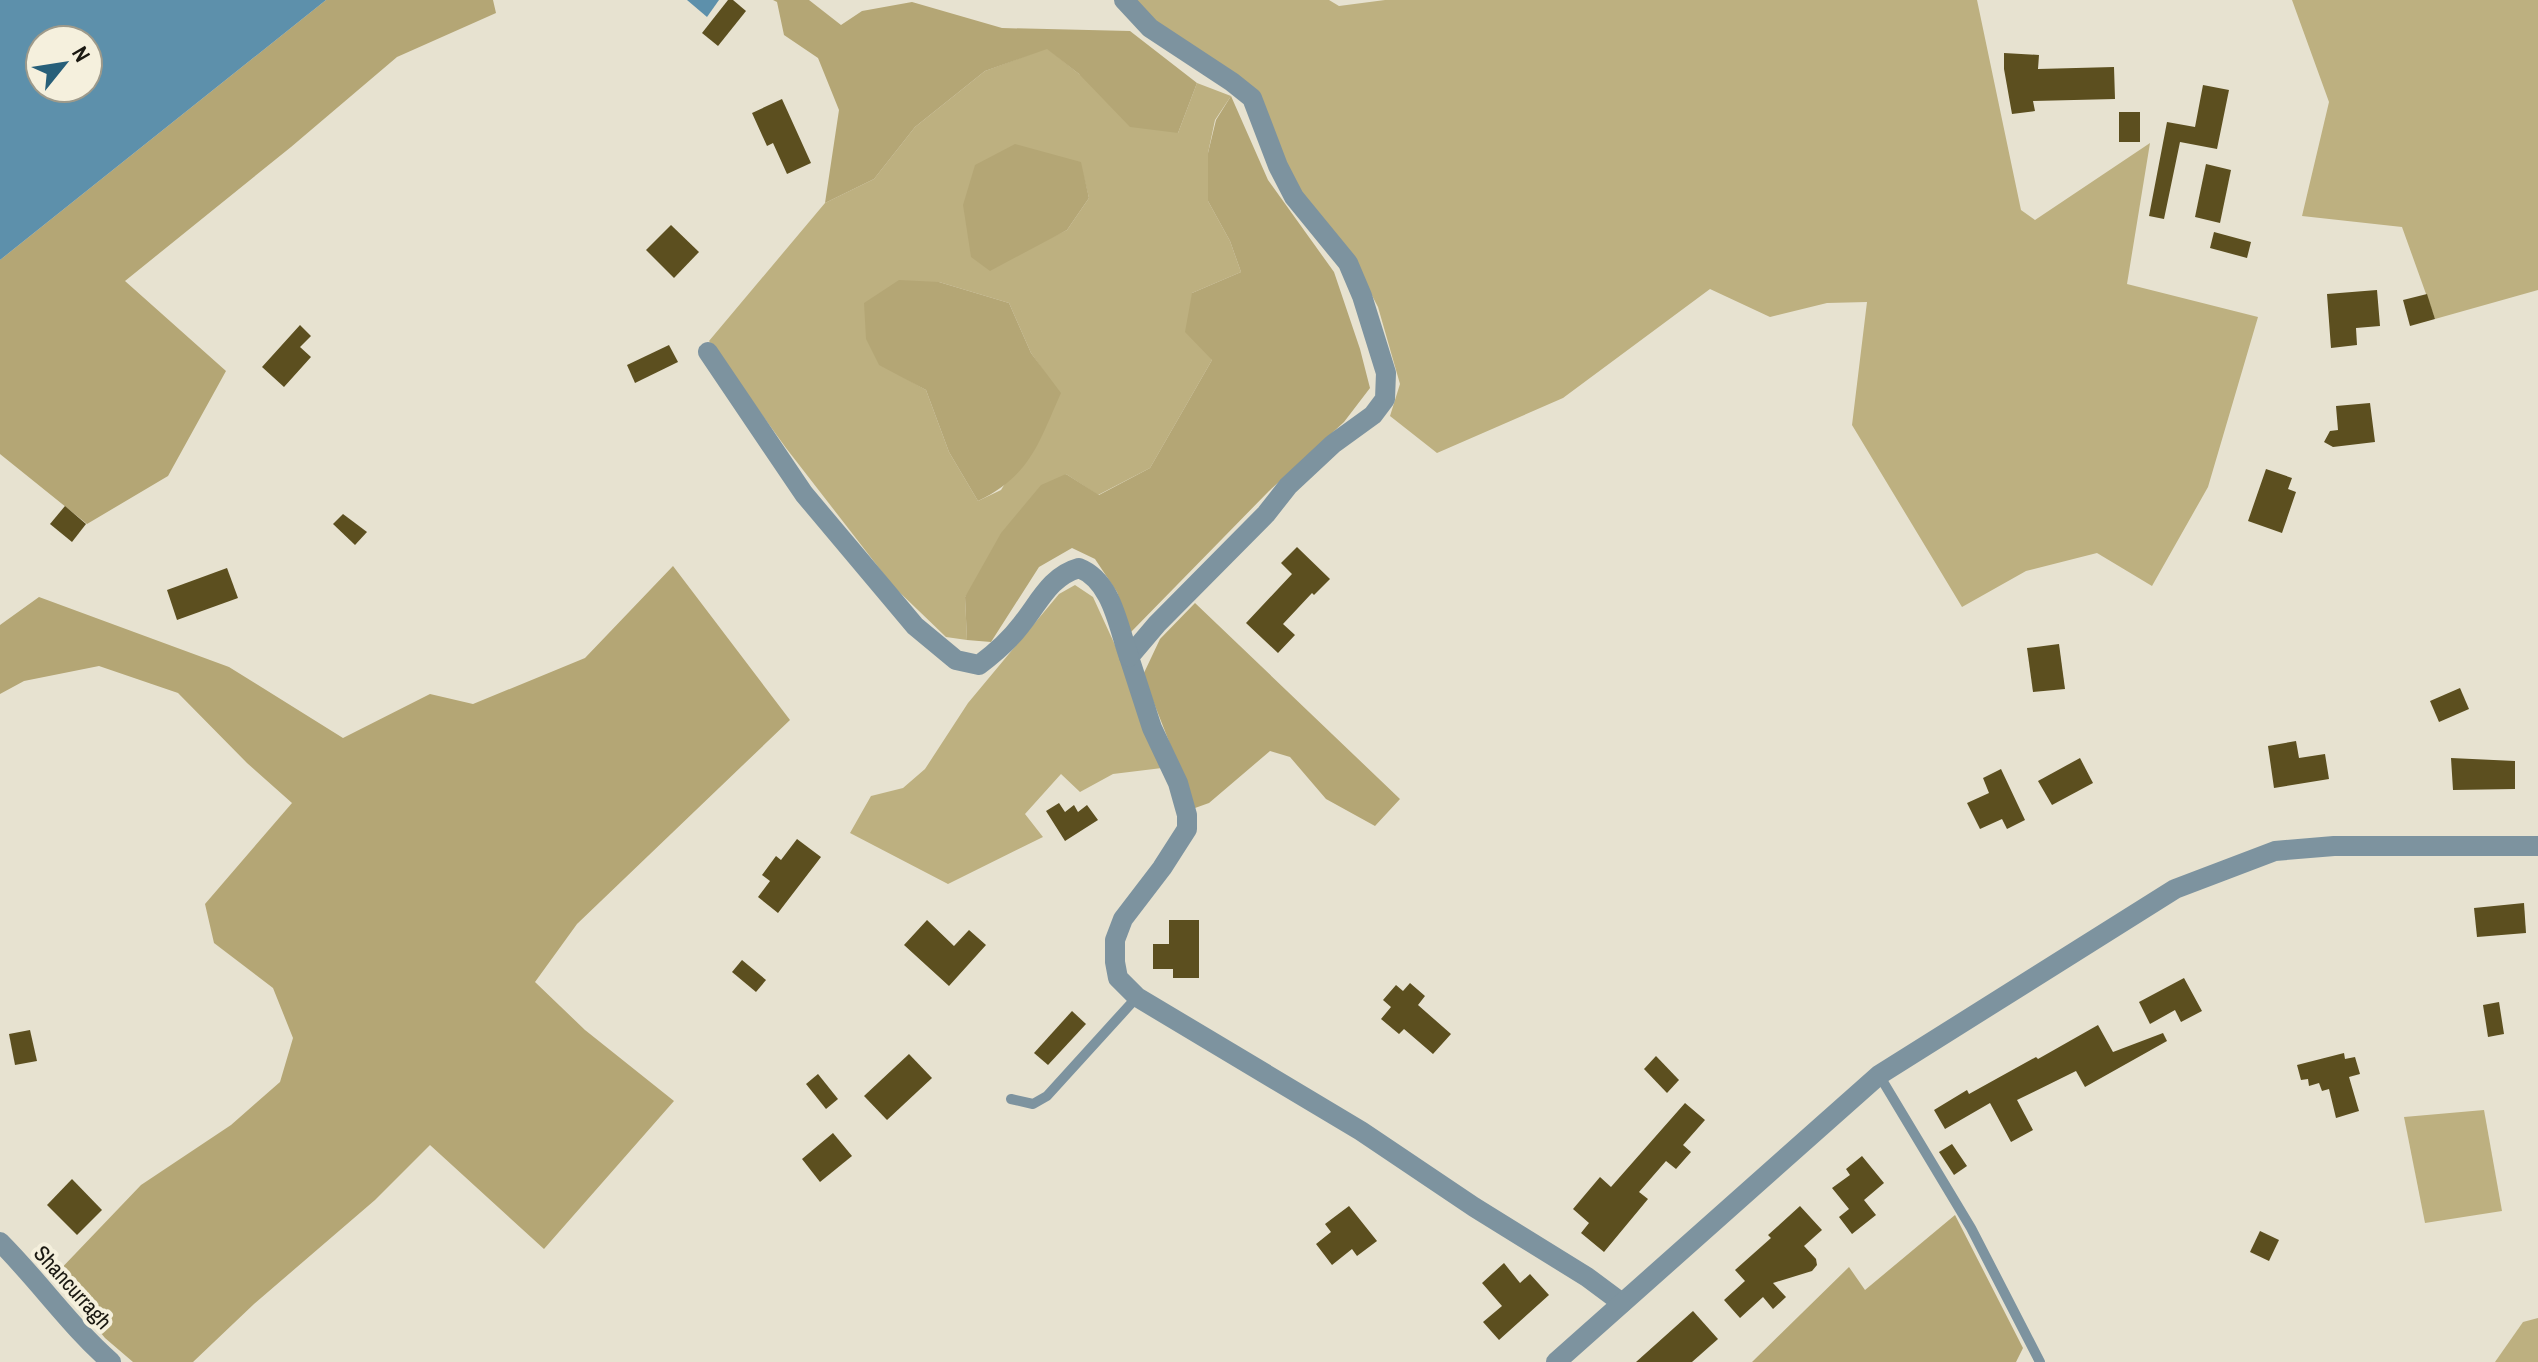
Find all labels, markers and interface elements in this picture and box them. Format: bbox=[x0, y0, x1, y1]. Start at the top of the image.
north arrow bbox=[24, 24, 104, 104]
text: N bbox=[65, 41, 98, 67]
street label: Shancurragh bbox=[27, 1239, 119, 1335]

